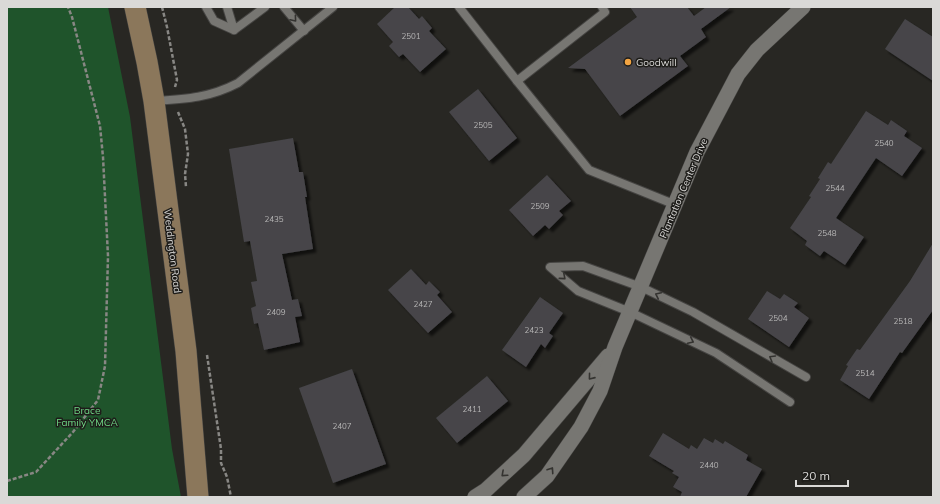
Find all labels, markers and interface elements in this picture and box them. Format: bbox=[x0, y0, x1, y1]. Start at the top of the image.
one-way arrow bbox=[289, 14, 296, 21]
house number: 2501 bbox=[401, 31, 421, 41]
place label: Goodwill bbox=[636, 56, 677, 69]
marker: Goodwill bbox=[623, 57, 633, 67]
house number: 2505 bbox=[473, 120, 493, 130]
street label: Plantation Center Drive bbox=[656, 136, 710, 240]
house number: 2540 bbox=[874, 138, 894, 148]
house number: 2544 bbox=[825, 183, 845, 193]
house number: 2509 bbox=[530, 201, 550, 211]
street label: Weddington Road bbox=[161, 208, 184, 294]
house number: 2435 bbox=[264, 214, 284, 224]
house number: 2548 bbox=[817, 228, 837, 238]
one-way arrow bbox=[558, 273, 565, 280]
one-way arrow bbox=[655, 292, 662, 300]
house number: 2427 bbox=[413, 299, 433, 309]
house number: 2409 bbox=[266, 307, 286, 317]
house number: 2504 bbox=[768, 313, 788, 323]
house number: 2518 bbox=[893, 316, 913, 326]
house number: 2423 bbox=[524, 325, 544, 335]
one-way arrow bbox=[687, 336, 694, 344]
one-way arrow bbox=[769, 355, 776, 362]
house number: 2514 bbox=[855, 368, 875, 378]
one-way arrow bbox=[588, 373, 595, 380]
park label: Brace Family YMCA bbox=[56, 404, 118, 429]
house number: 2411 bbox=[462, 404, 482, 414]
house number: 2407 bbox=[332, 421, 352, 431]
house number: 2440 bbox=[699, 460, 719, 470]
scale bar bbox=[796, 462, 848, 488]
one-way arrow bbox=[546, 467, 553, 474]
text: 20 m bbox=[802, 468, 830, 483]
one-way arrow bbox=[501, 469, 509, 476]

